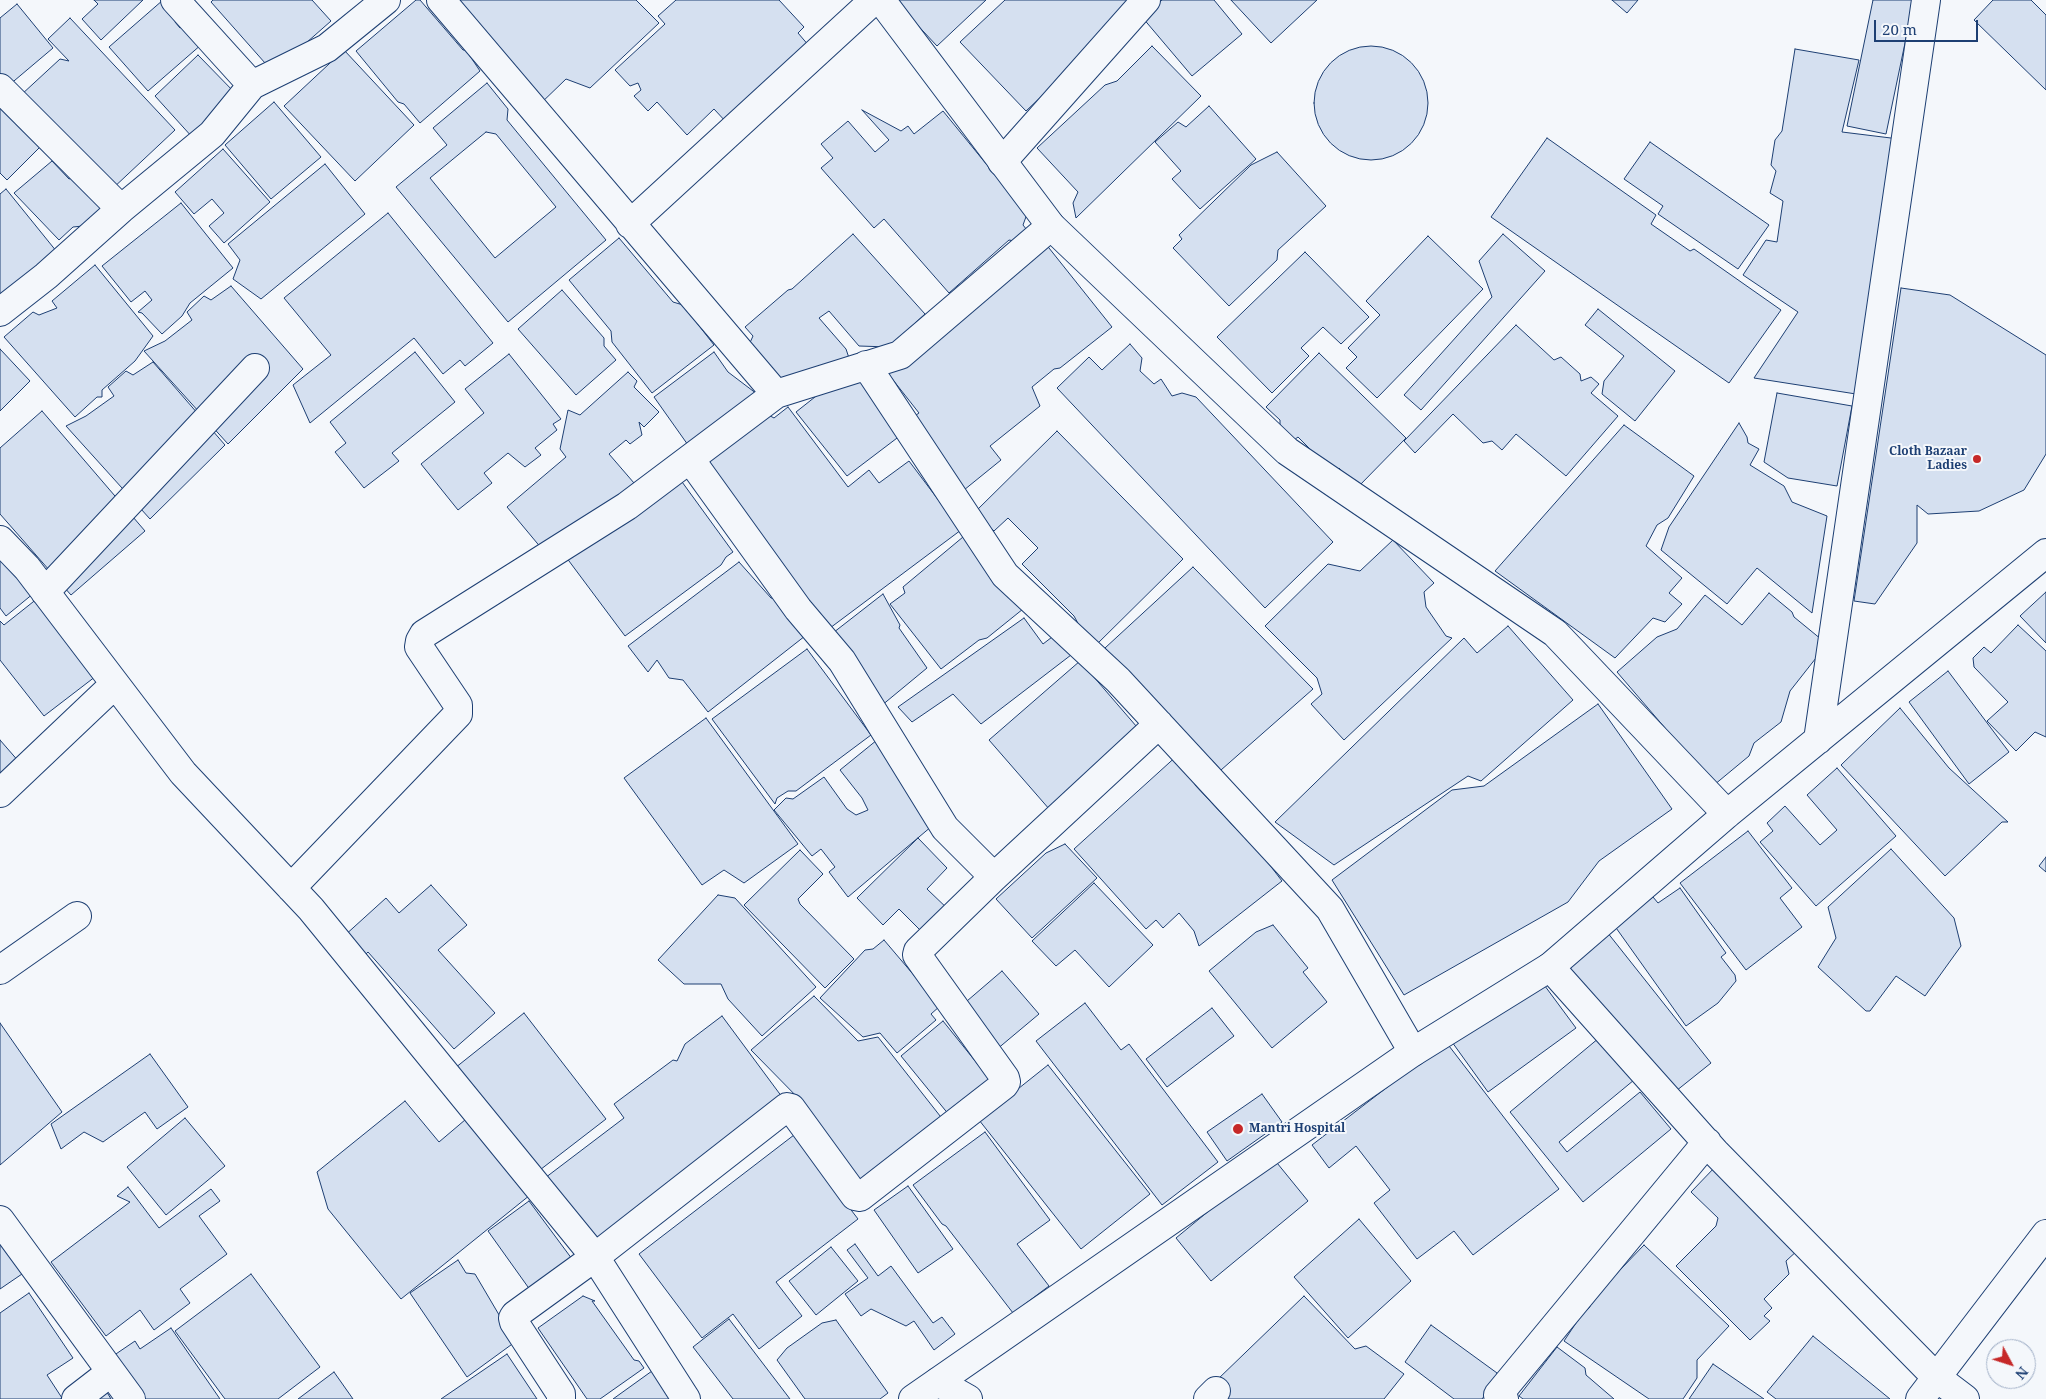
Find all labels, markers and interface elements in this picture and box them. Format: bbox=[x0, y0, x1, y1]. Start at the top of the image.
scale bar bbox=[1876, 10, 1980, 42]
text: 20 m bbox=[1882, 19, 1917, 39]
place label: Cloth Bazaar Ladies bbox=[1889, 445, 1967, 473]
marker: Cloth Bazaar Ladies bbox=[1971, 453, 1983, 465]
marker: Mantri Hospital bbox=[1231, 1122, 1245, 1136]
place label: Mantri Hospital bbox=[1249, 1122, 1345, 1136]
north arrow bbox=[1986, 1339, 2036, 1389]
text: N bbox=[2011, 1363, 2033, 1384]

